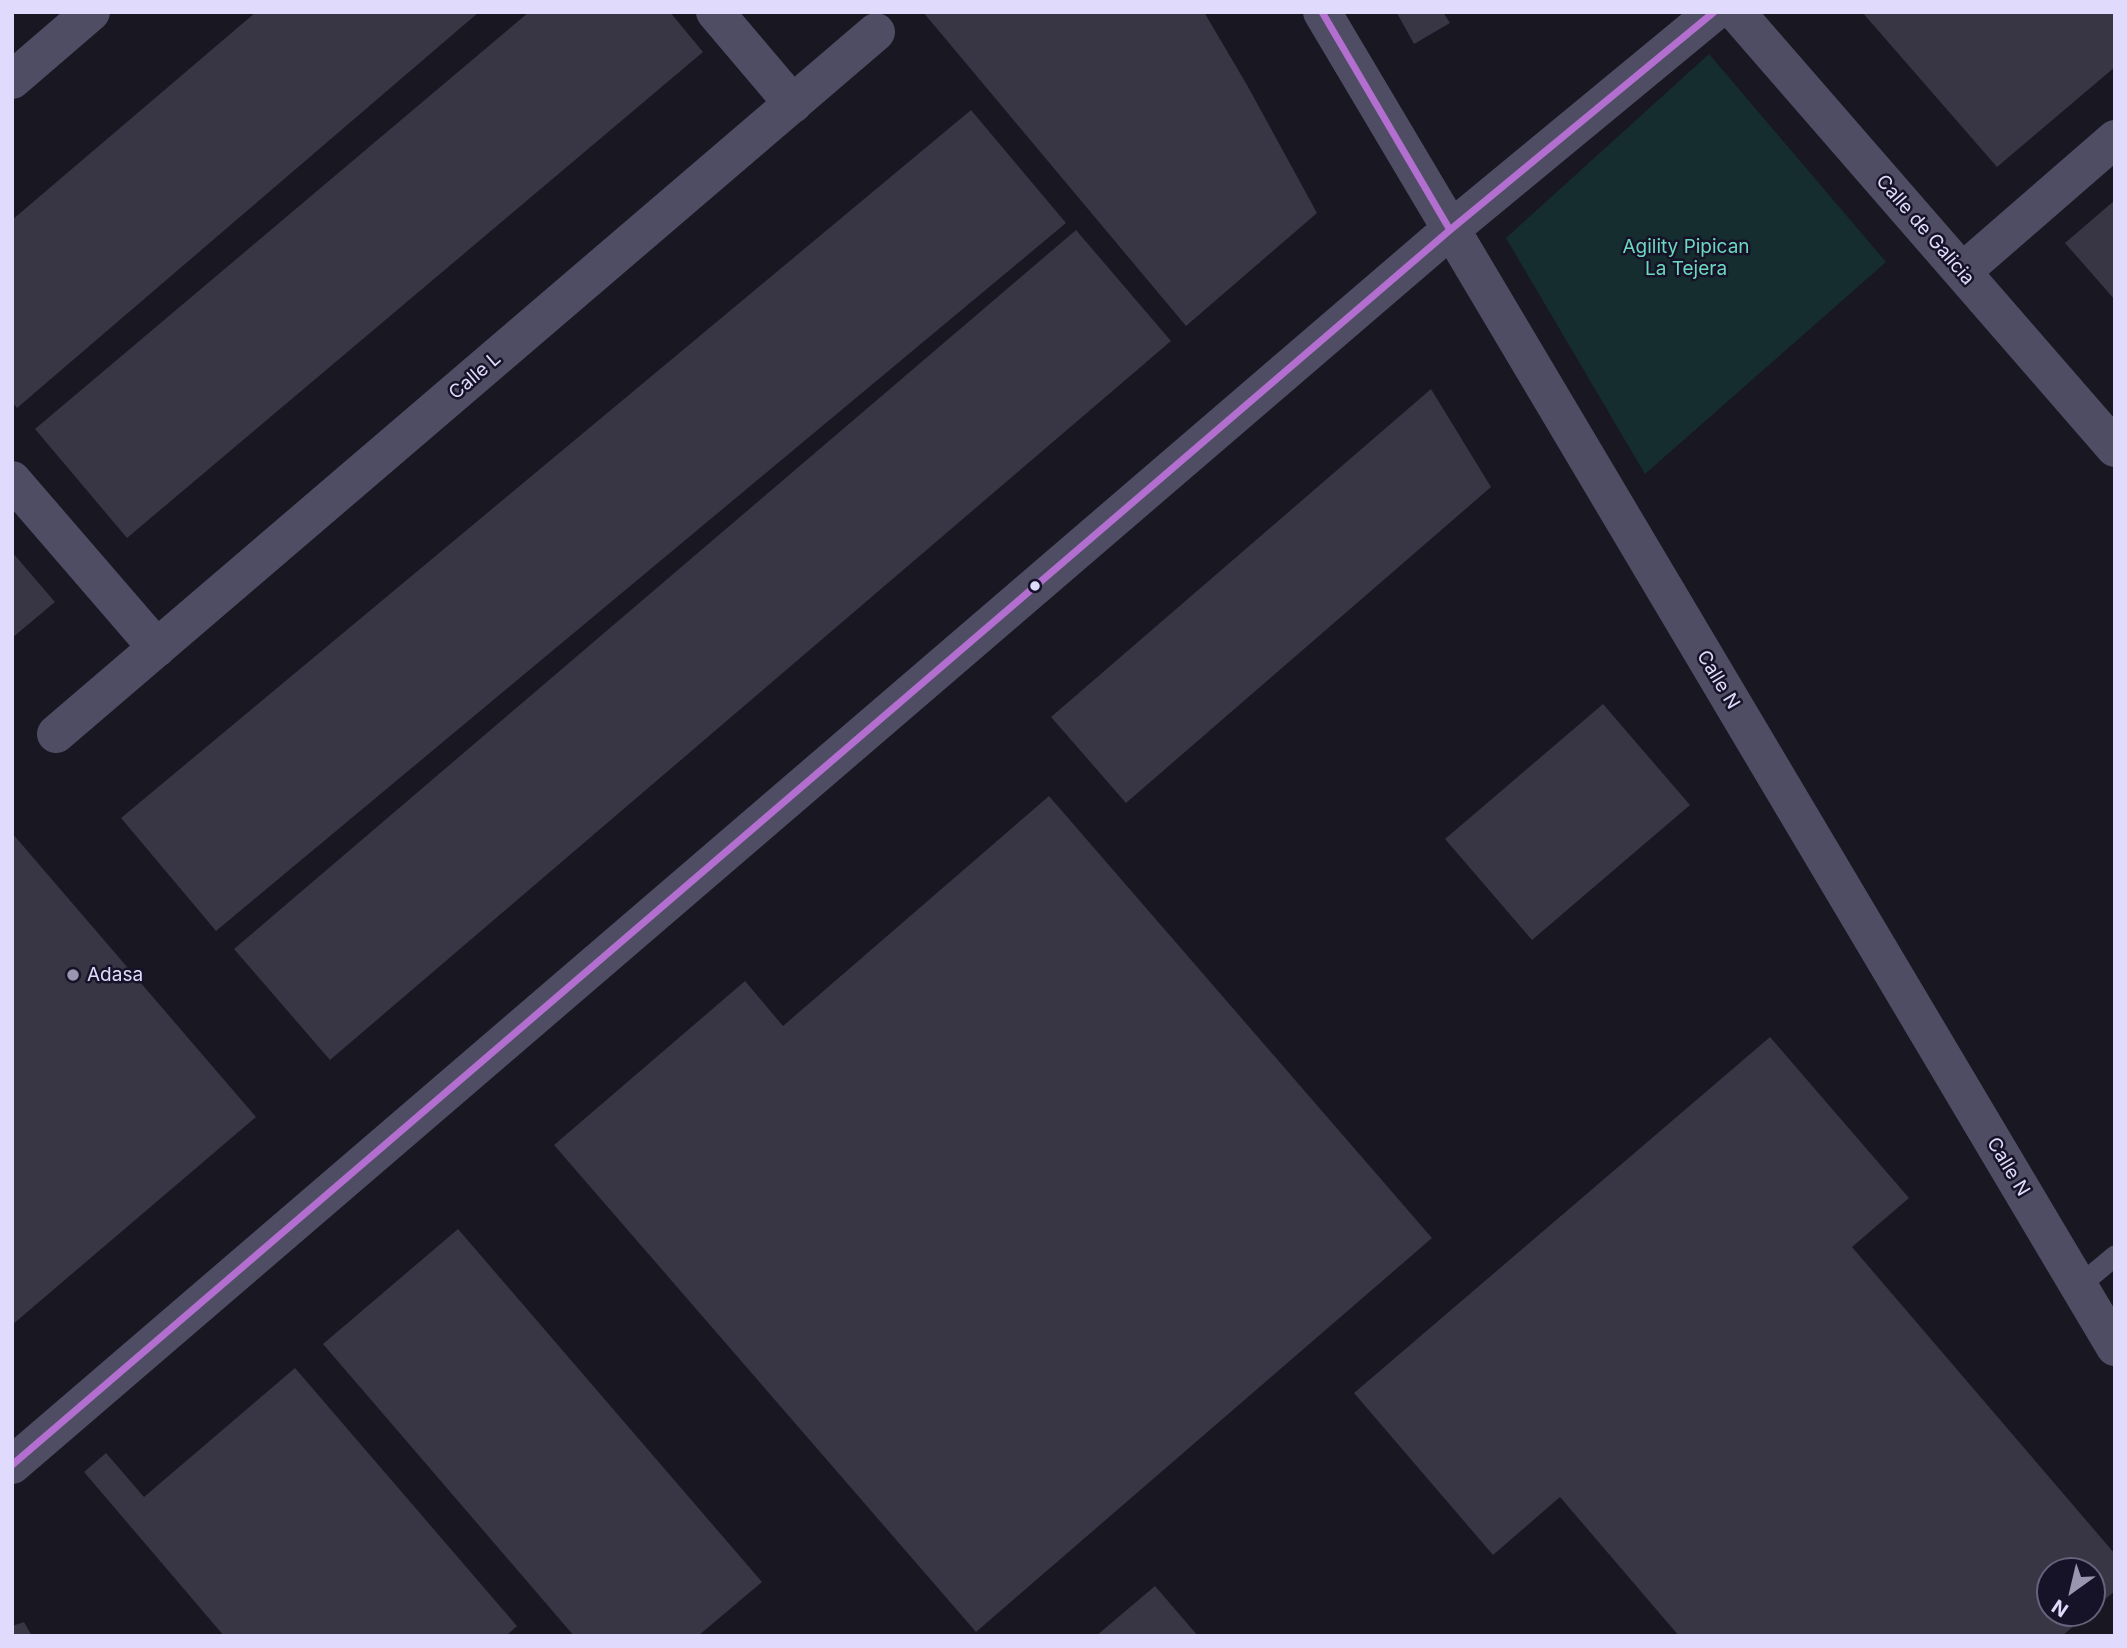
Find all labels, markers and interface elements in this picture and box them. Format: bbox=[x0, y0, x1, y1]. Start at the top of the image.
street label: Calle de Galicia bbox=[1871, 170, 1979, 290]
park label: Agility Pipican La Tejera bbox=[1622, 236, 1750, 280]
street label: Calle L bbox=[445, 347, 505, 405]
unlabelled marker bbox=[1028, 579, 1042, 593]
street label: Calle N bbox=[1692, 646, 1744, 714]
place label: Adasa bbox=[87, 964, 143, 986]
marker: Adasa bbox=[65, 967, 81, 983]
street label: Calle N bbox=[1982, 1133, 2034, 1201]
north arrow bbox=[2036, 1557, 2106, 1627]
text: N bbox=[2048, 1595, 2073, 1622]

